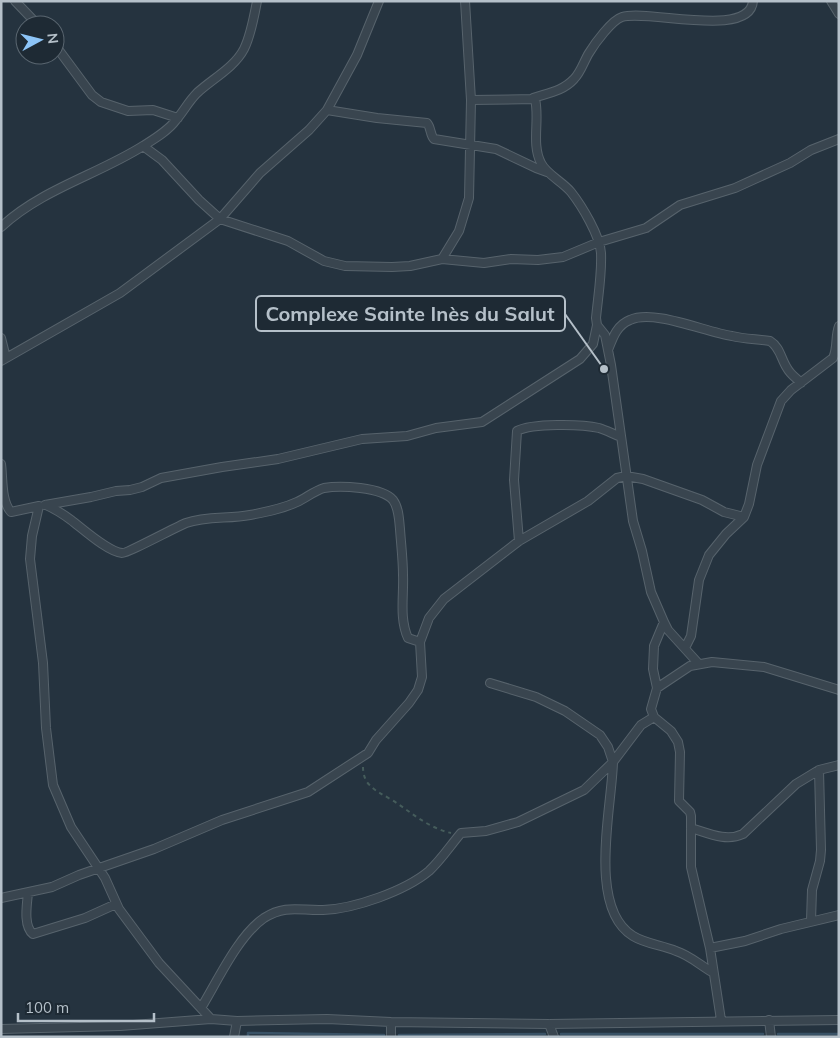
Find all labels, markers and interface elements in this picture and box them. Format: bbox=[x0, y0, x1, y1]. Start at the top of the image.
north arrow bbox=[15, 15, 65, 65]
text: N bbox=[43, 32, 62, 45]
callout: Complexe Sainte Inès du Salut bbox=[256, 296, 565, 331]
text: Complexe Sainte Inès du Salut bbox=[265, 301, 555, 326]
scale bar bbox=[18, 990, 154, 1022]
text: 100 m bbox=[25, 998, 69, 1017]

